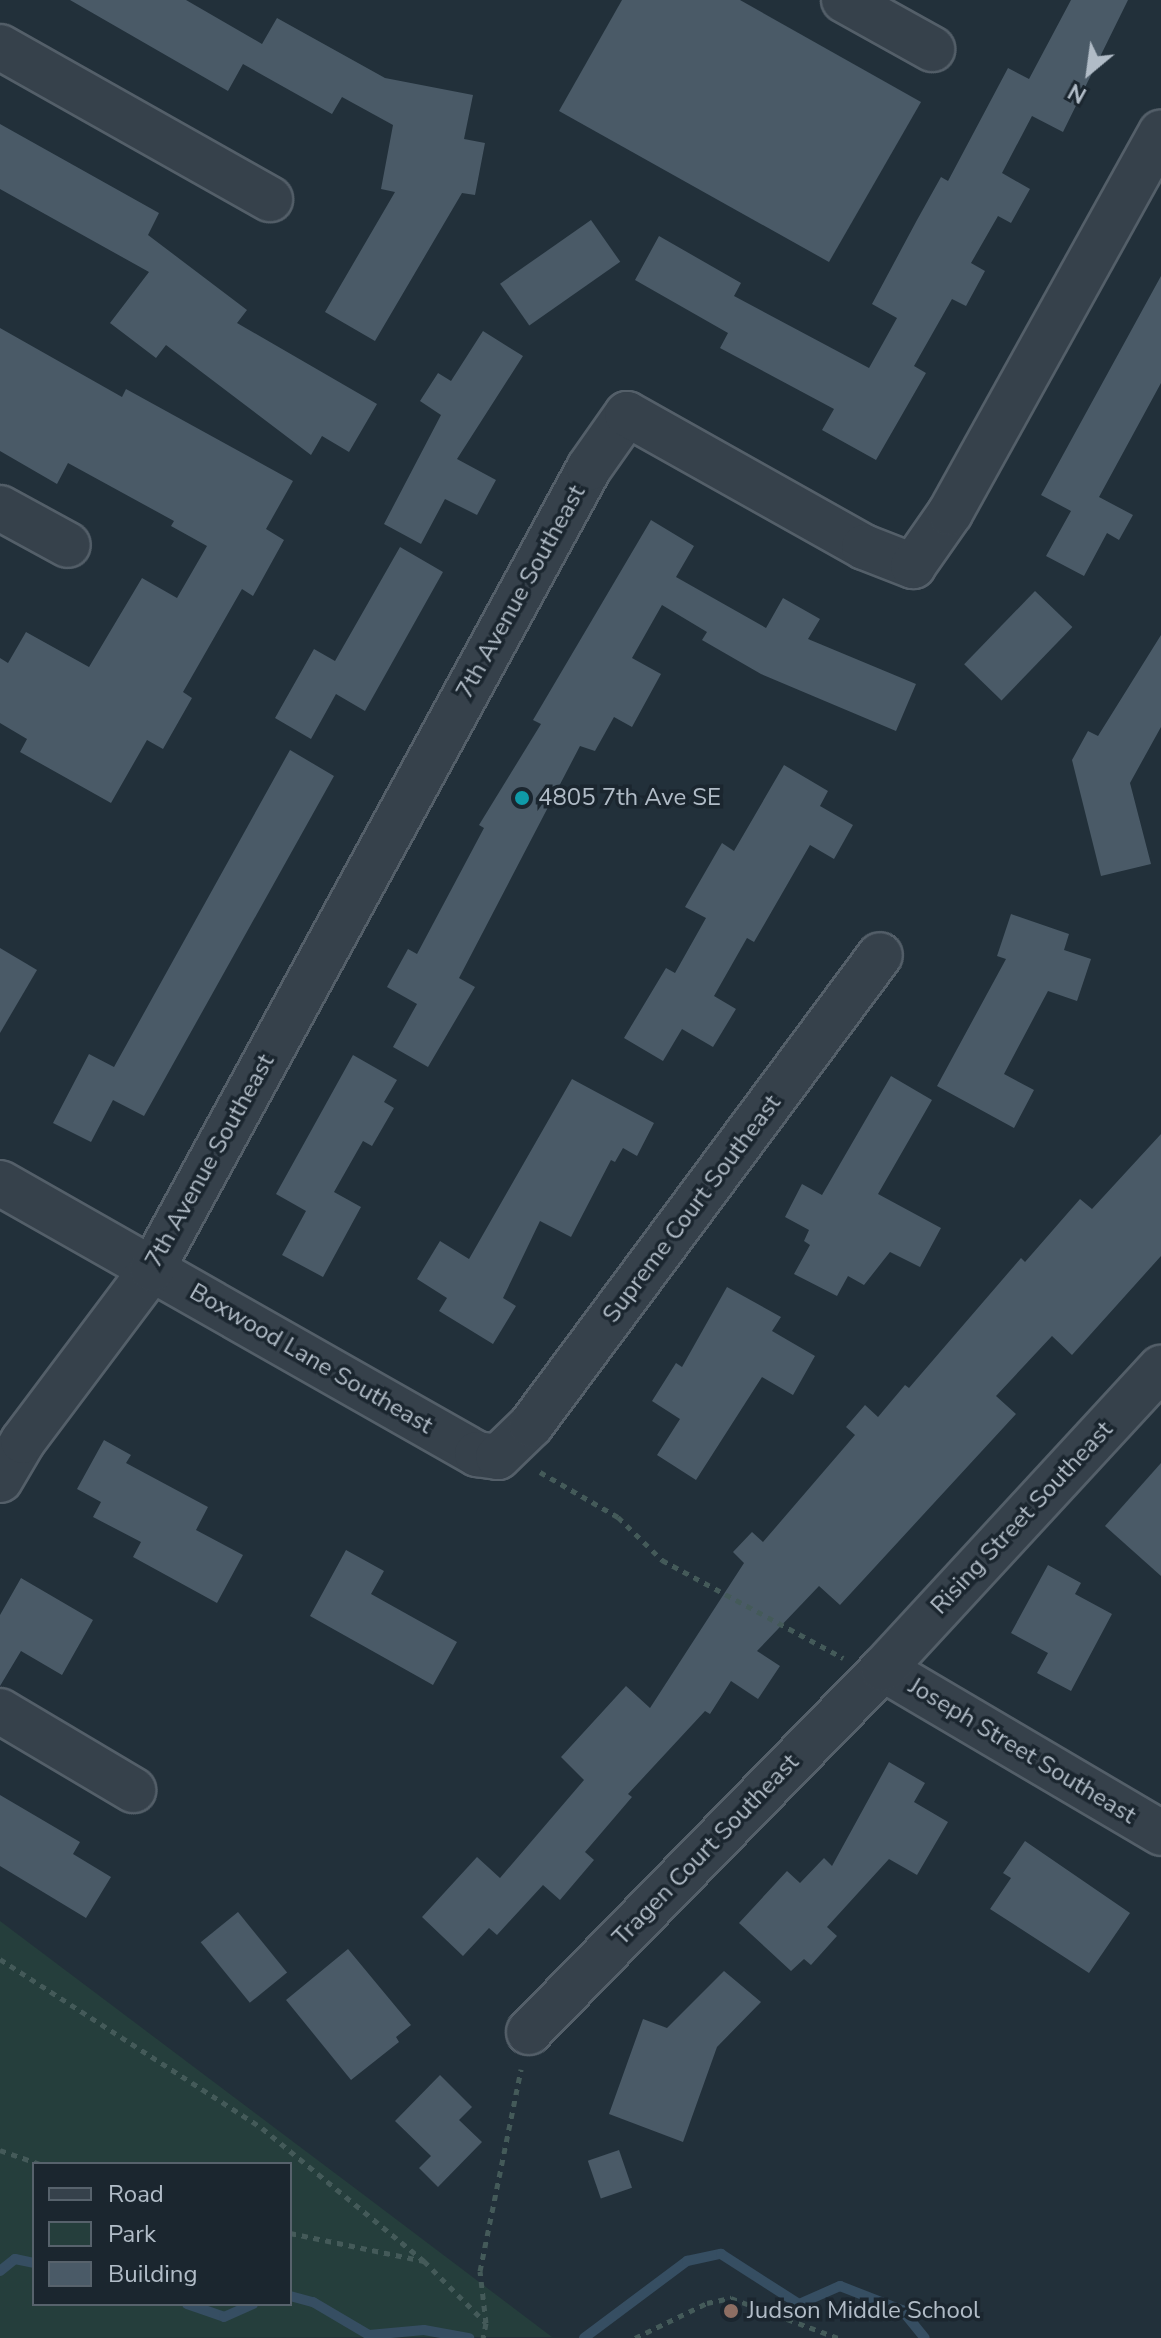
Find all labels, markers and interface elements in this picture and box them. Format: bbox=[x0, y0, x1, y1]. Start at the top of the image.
north arrow bbox=[1049, 32, 1129, 112]
text: N bbox=[1063, 76, 1092, 110]
street label: 7th Avenue Southeast bbox=[450, 480, 592, 704]
place label: 4805 7th Ave SE bbox=[538, 784, 721, 812]
marker: 4805 7th Ave SE bbox=[513, 789, 531, 807]
street label: 7th Avenue Southeast bbox=[139, 1049, 281, 1273]
street label: Supreme Court Southeast bbox=[597, 1089, 787, 1329]
street label: Boxwood Lane Southeast bbox=[184, 1278, 438, 1440]
street label: Rising Street Southeast bbox=[925, 1416, 1119, 1620]
street label: Joseph Street Southeast bbox=[903, 1672, 1141, 1830]
street label: Tragen Court Southeast bbox=[607, 1748, 805, 1952]
legend bbox=[32, 2162, 292, 2306]
text: Road bbox=[108, 2178, 164, 2210]
text: Park bbox=[108, 2218, 156, 2250]
text: Building bbox=[108, 2258, 198, 2290]
place label: Judson Middle School bbox=[747, 2297, 980, 2325]
marker: Judson Middle School bbox=[722, 2302, 740, 2320]

